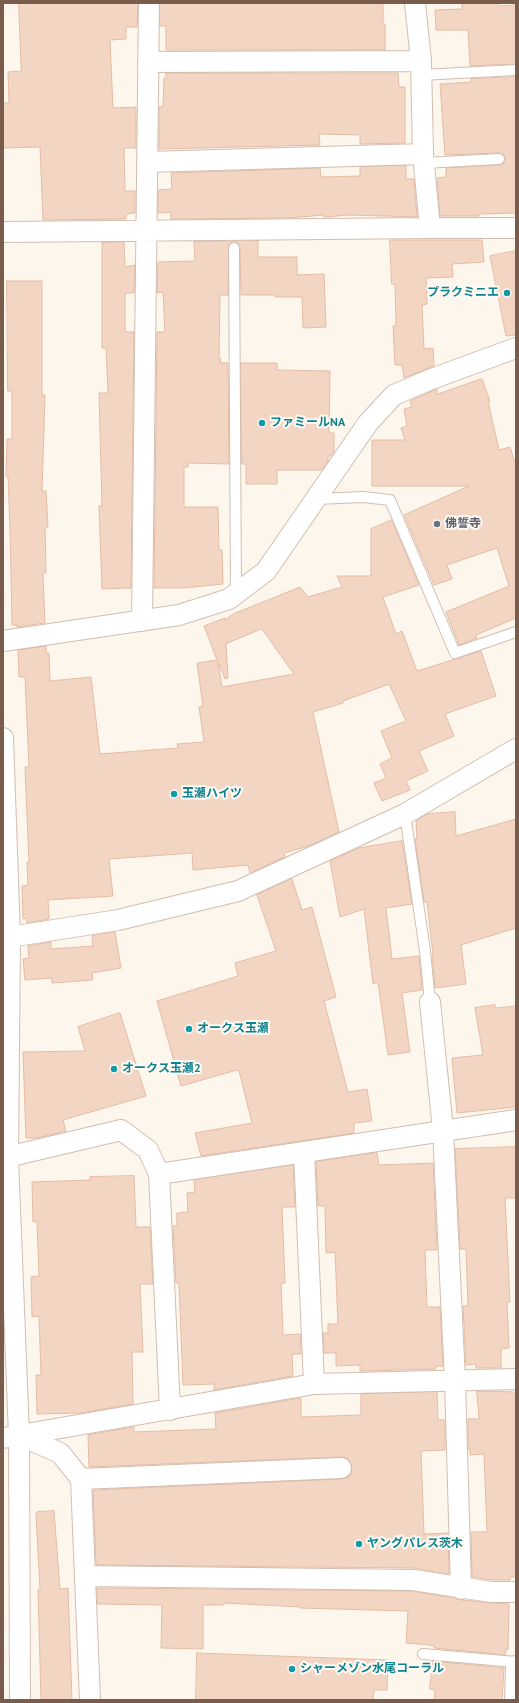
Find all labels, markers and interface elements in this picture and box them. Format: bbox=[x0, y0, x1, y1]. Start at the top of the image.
place label: プラクミニエ bbox=[427, 286, 499, 300]
marker: プラクミニエ bbox=[502, 288, 512, 298]
place label: ファミールNA bbox=[270, 416, 345, 430]
marker: ファミールNA bbox=[257, 418, 267, 428]
place label: 佛誓寺 bbox=[445, 517, 481, 531]
marker: 佛誓寺 bbox=[432, 519, 442, 529]
place label: 玉瀬ハイツ bbox=[182, 787, 242, 801]
marker: 玉瀬ハイツ bbox=[169, 789, 179, 799]
place label: オークス玉瀬 bbox=[197, 1022, 269, 1036]
marker: オークス玉瀬 bbox=[184, 1024, 194, 1034]
place label: オークス玉瀬2 bbox=[122, 1062, 201, 1076]
marker: オークス玉瀬2 bbox=[109, 1064, 119, 1074]
place label: ヤングパレス茨木 bbox=[367, 1537, 463, 1551]
marker: ヤングパレス茨木 bbox=[354, 1539, 364, 1549]
place label: シャーメゾン水尾コーラル bbox=[300, 1662, 444, 1676]
marker: シャーメゾン水尾コーラル bbox=[287, 1664, 297, 1674]

